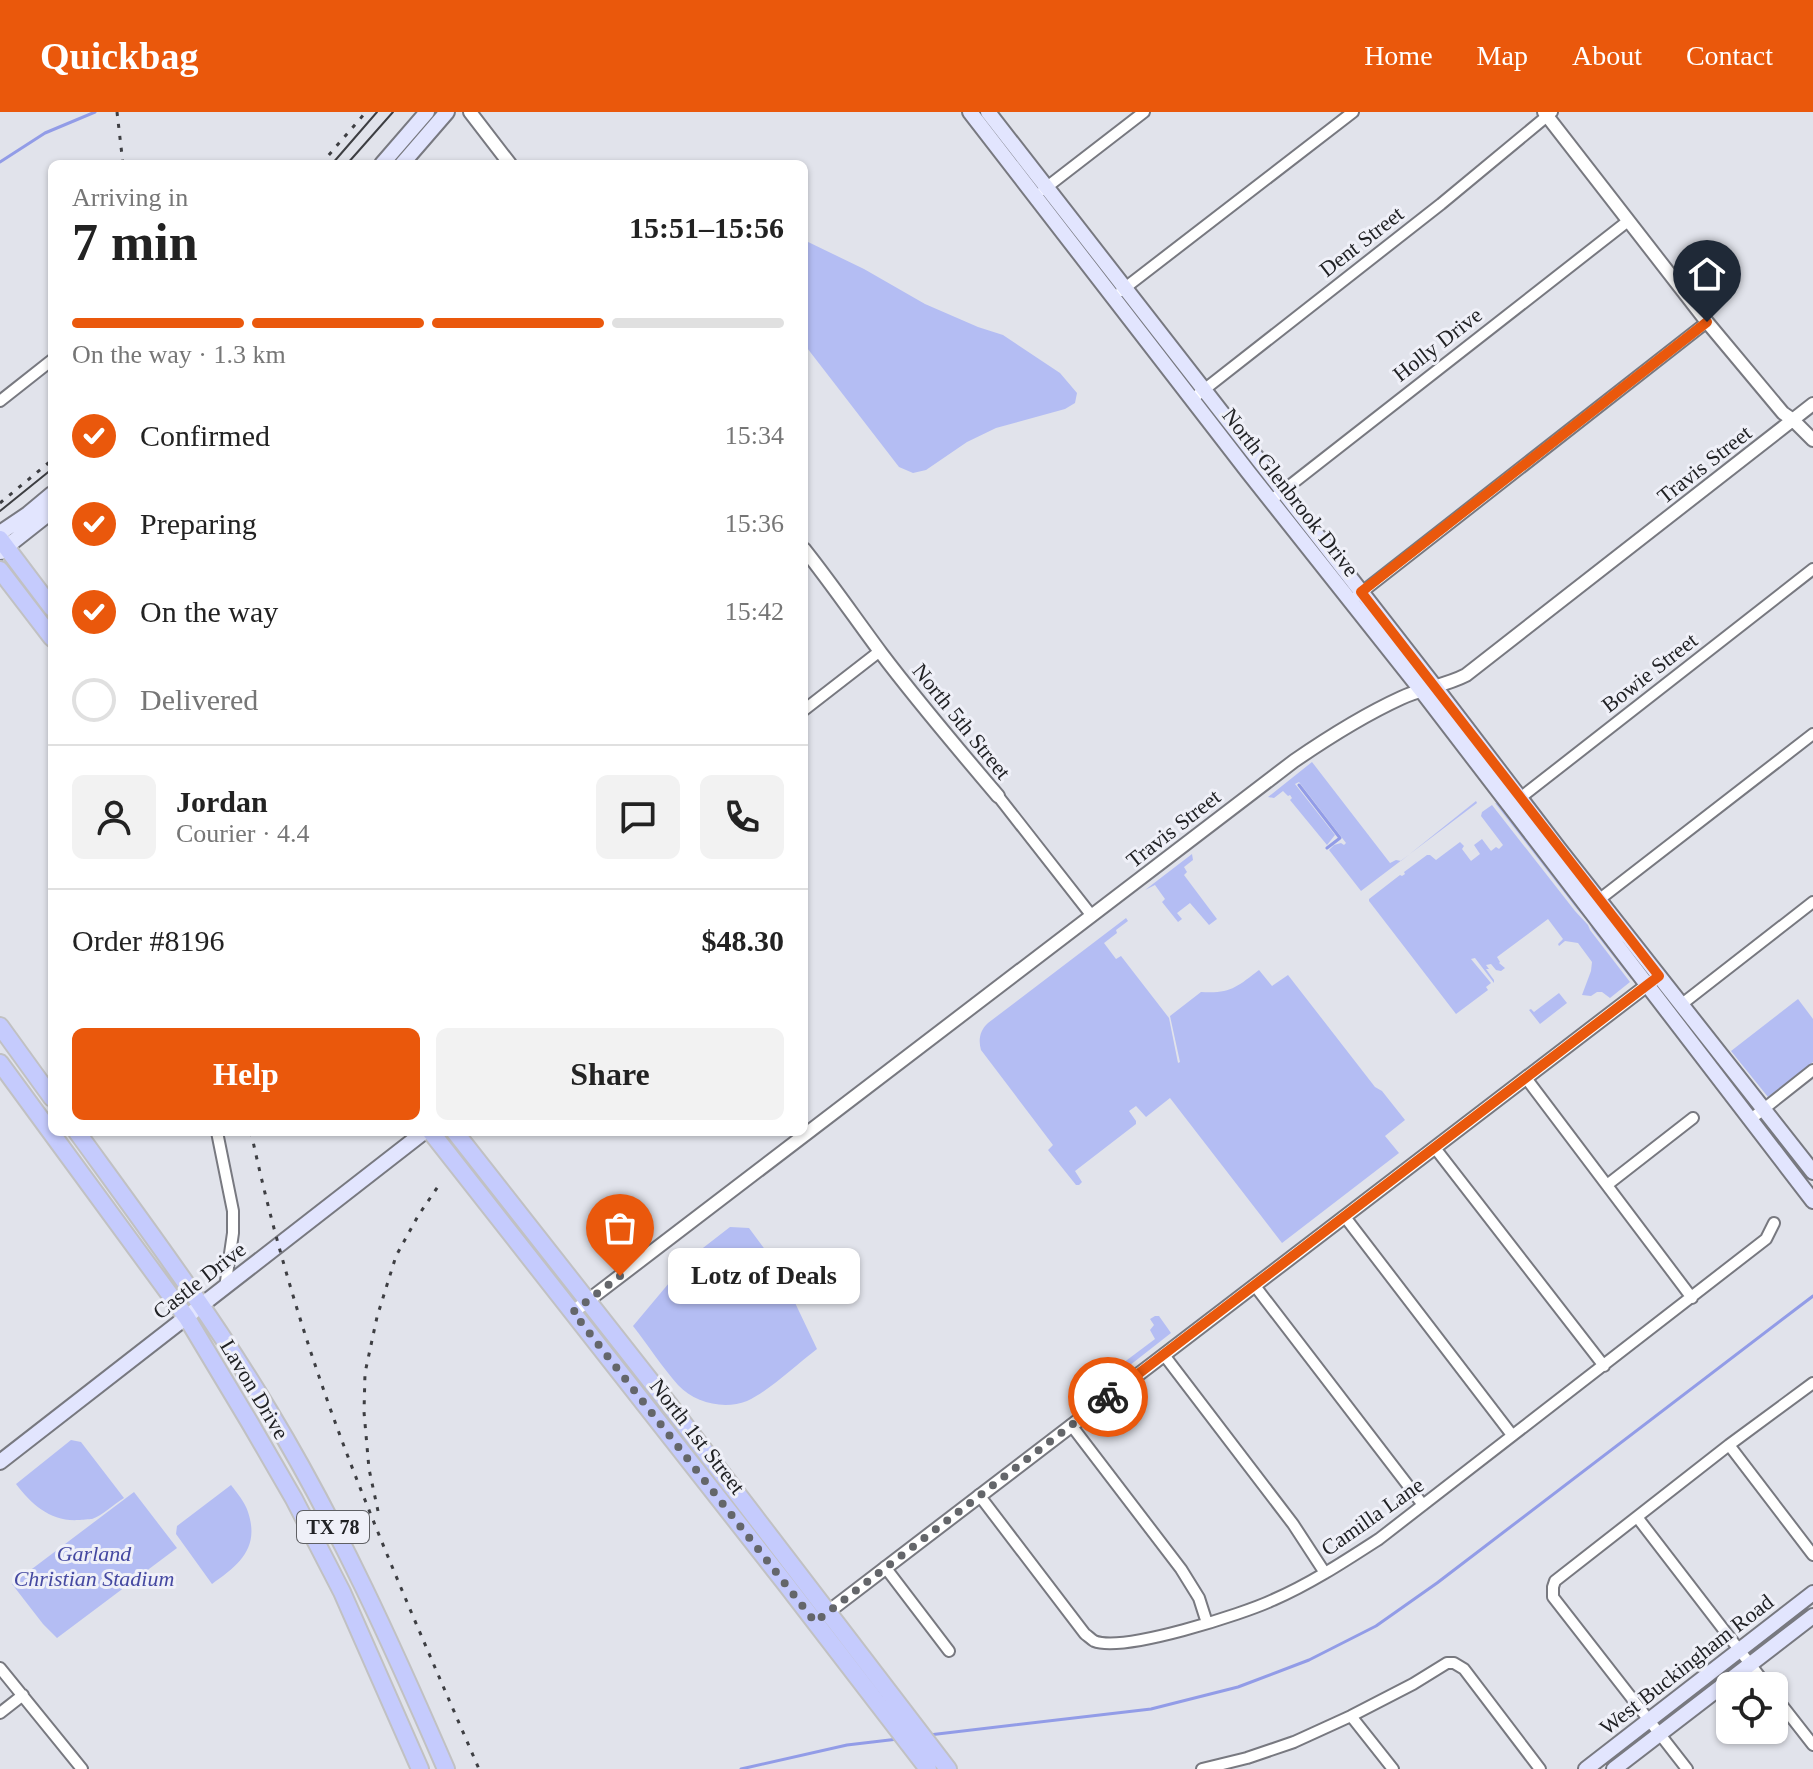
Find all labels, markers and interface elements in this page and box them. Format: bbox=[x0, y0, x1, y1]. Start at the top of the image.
text: Quickbag bbox=[40, 35, 198, 77]
text: Home bbox=[1364, 40, 1433, 71]
text: Map bbox=[1477, 40, 1528, 71]
text: About bbox=[1572, 40, 1642, 71]
text: Contact bbox=[1686, 40, 1773, 71]
text: Arriving in bbox=[72, 183, 188, 212]
street label: Dent Street bbox=[1314, 201, 1408, 282]
text: 15:51–15:56 bbox=[629, 211, 784, 244]
text: 7 min bbox=[72, 214, 198, 271]
pin bbox=[1673, 240, 1741, 322]
icon: home bbox=[1685, 252, 1729, 296]
street label: Holly Drive bbox=[1388, 302, 1487, 387]
text: On the way · 1.3 km bbox=[72, 340, 286, 369]
street label: North Glenbrook Drive bbox=[1217, 403, 1364, 581]
icon: check bbox=[72, 414, 116, 458]
text: Confirmed bbox=[140, 419, 270, 452]
street label: Travis Street bbox=[1652, 420, 1756, 509]
text: 15:34 bbox=[725, 421, 784, 450]
icon: check bbox=[72, 502, 116, 546]
text: Preparing bbox=[140, 507, 257, 540]
text: 15:36 bbox=[725, 509, 784, 538]
icon: check bbox=[72, 590, 116, 634]
text: On the way bbox=[140, 595, 278, 628]
text: 15:42 bbox=[725, 597, 784, 626]
street label: Bowie Street bbox=[1597, 627, 1702, 717]
street label: North 5th Street bbox=[907, 658, 1016, 784]
text: Delivered bbox=[140, 683, 258, 716]
button: person bbox=[72, 775, 156, 859]
button: chat bbox=[596, 775, 680, 859]
button: phone bbox=[700, 775, 784, 859]
street label: Travis Street bbox=[1121, 784, 1225, 873]
text: Jordan bbox=[176, 785, 268, 818]
text: Courier · 4.4 bbox=[176, 819, 310, 848]
text: Order #8196 bbox=[72, 924, 224, 957]
text: $48.30 bbox=[702, 924, 784, 957]
button: Help bbox=[72, 1028, 420, 1120]
button: Share bbox=[436, 1028, 784, 1120]
pin bbox=[586, 1194, 654, 1276]
icon: bag bbox=[598, 1206, 642, 1250]
street label: Castle Drive bbox=[148, 1236, 251, 1324]
callout: Lotz of Deals bbox=[668, 1248, 860, 1304]
text: Lotz of Deals bbox=[691, 1261, 837, 1290]
street label: Lavon Drive bbox=[215, 1335, 294, 1444]
courier bbox=[1068, 1357, 1148, 1437]
street label: North 1st Street bbox=[645, 1374, 750, 1499]
icon: bike bbox=[1086, 1375, 1130, 1419]
street label: Camilla Lane bbox=[1316, 1472, 1428, 1561]
road number: TX 78 bbox=[297, 1511, 369, 1543]
park label: Garland Christian Stadium bbox=[14, 1541, 174, 1591]
street label: West Buckingham Road bbox=[1595, 1589, 1778, 1740]
map controls bbox=[1716, 1672, 1788, 1744]
button: locate bbox=[1716, 1672, 1788, 1744]

